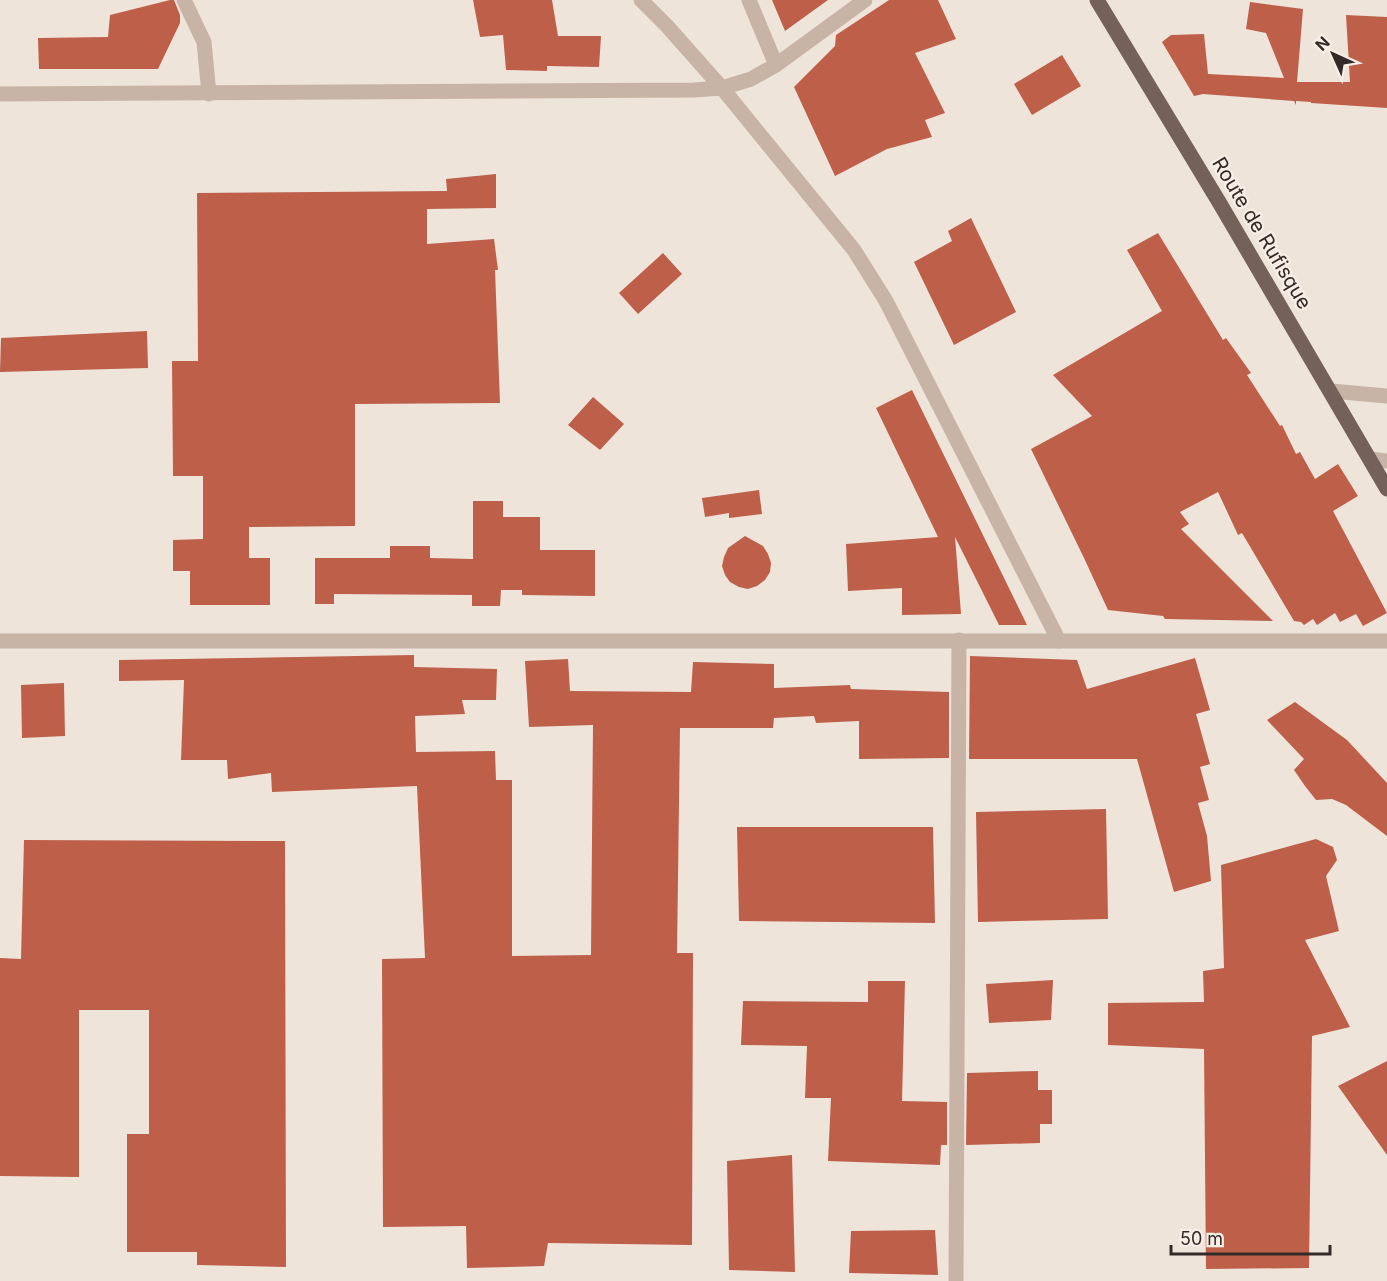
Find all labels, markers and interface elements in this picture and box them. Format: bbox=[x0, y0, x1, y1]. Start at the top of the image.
north arrow bbox=[1303, 24, 1363, 84]
text: N bbox=[1311, 32, 1334, 55]
street label: Route de Rufisque bbox=[1207, 153, 1317, 313]
scale bar bbox=[1171, 1218, 1330, 1256]
text: 50 m bbox=[1180, 1228, 1223, 1249]

